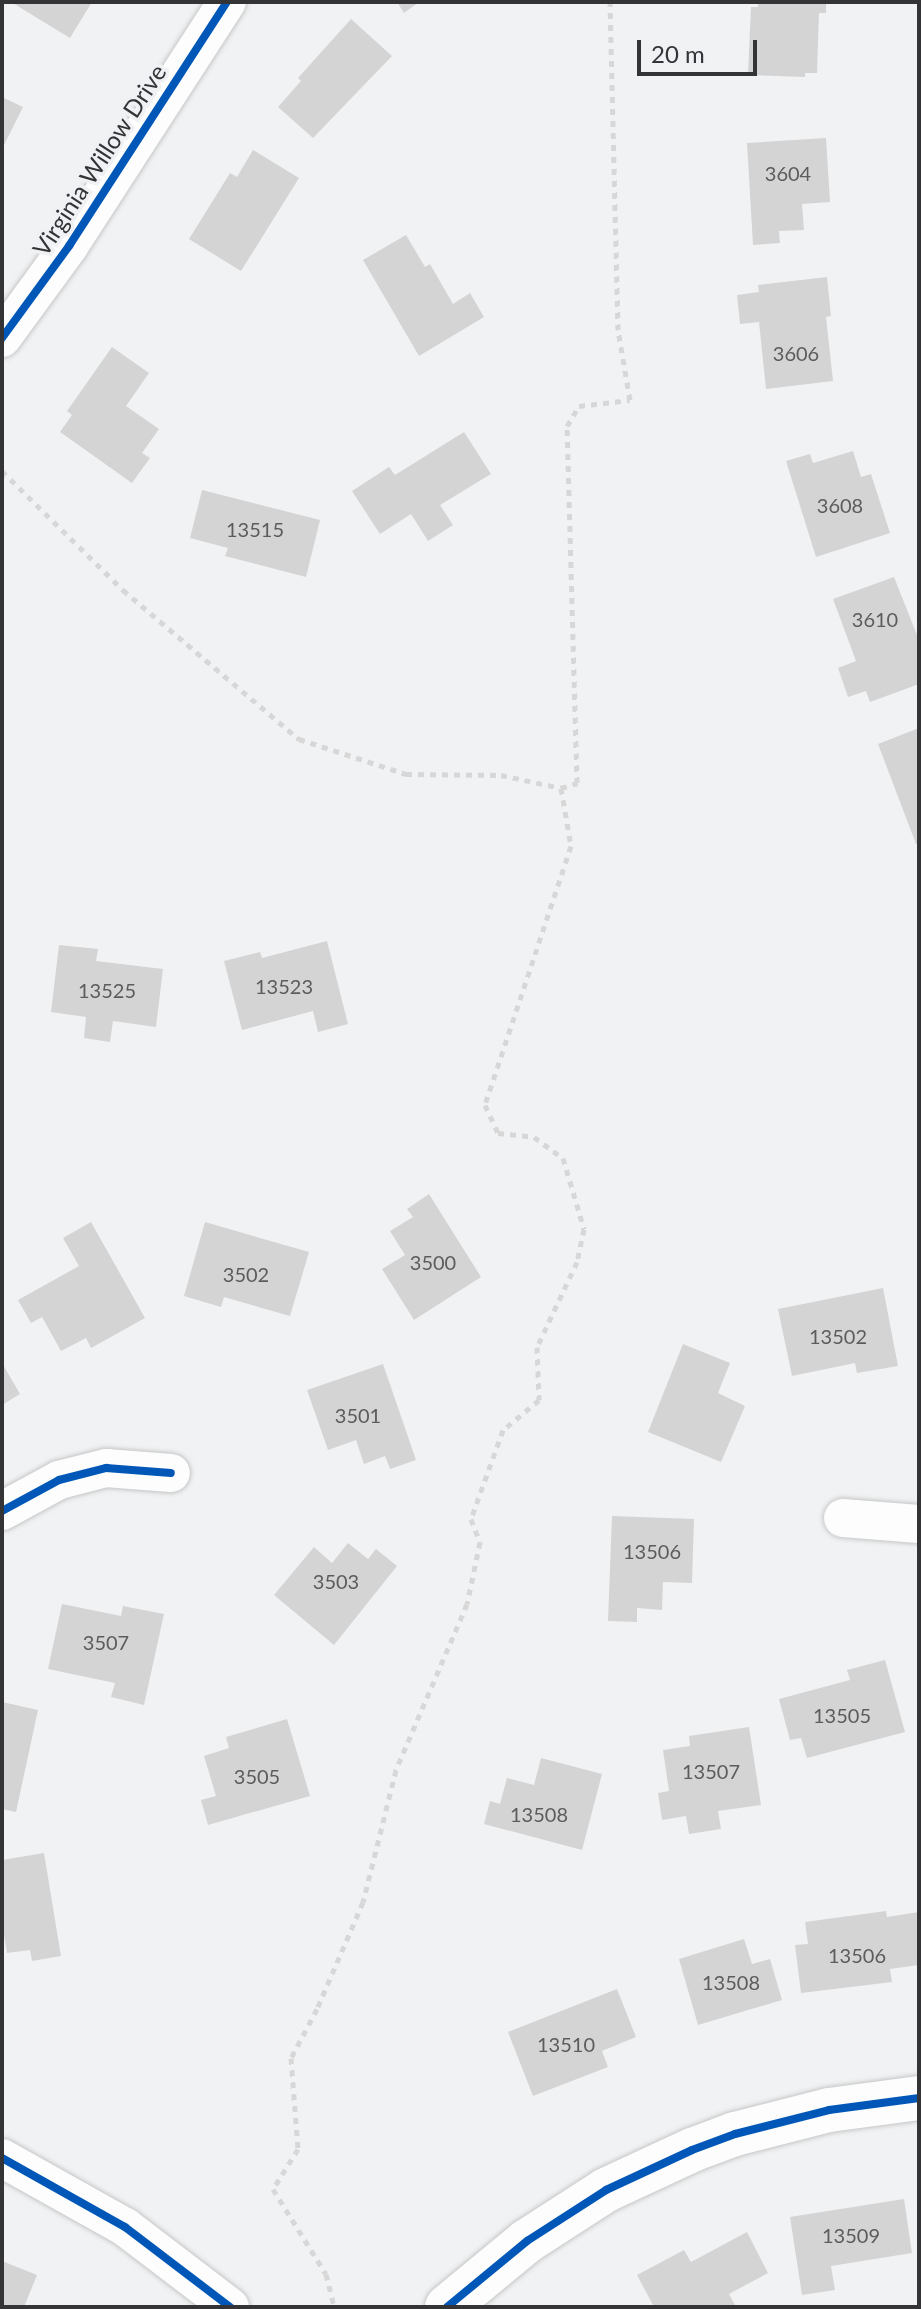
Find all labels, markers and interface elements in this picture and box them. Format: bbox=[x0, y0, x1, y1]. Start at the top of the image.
scale bar bbox=[641, 24, 761, 74]
text: 20 m bbox=[651, 39, 705, 68]
street label: Virginia Willow Drive bbox=[26, 58, 172, 262]
house number: 3604 bbox=[765, 161, 811, 185]
house number: 3606 bbox=[773, 341, 819, 365]
house number: 3608 bbox=[817, 493, 863, 517]
house number: 13515 bbox=[226, 517, 284, 541]
house number: 3610 bbox=[852, 607, 898, 631]
house number: 13523 bbox=[255, 974, 313, 998]
house number: 13525 bbox=[78, 978, 136, 1002]
house number: 3500 bbox=[410, 1250, 456, 1274]
house number: 3502 bbox=[223, 1262, 269, 1286]
house number: 13502 bbox=[809, 1324, 867, 1348]
house number: 3501 bbox=[335, 1403, 381, 1427]
house number: 13506 bbox=[623, 1539, 681, 1563]
house number: 3503 bbox=[313, 1569, 359, 1593]
house number: 3507 bbox=[83, 1630, 129, 1654]
house number: 13505 bbox=[813, 1703, 871, 1727]
house number: 13507 bbox=[682, 1759, 740, 1783]
house number: 3505 bbox=[234, 1764, 280, 1788]
house number: 13508 bbox=[510, 1802, 568, 1826]
house number: 13506 bbox=[828, 1943, 886, 1967]
house number: 13508 bbox=[702, 1970, 760, 1994]
house number: 13510 bbox=[537, 2032, 595, 2056]
house number: 13509 bbox=[822, 2223, 880, 2247]

